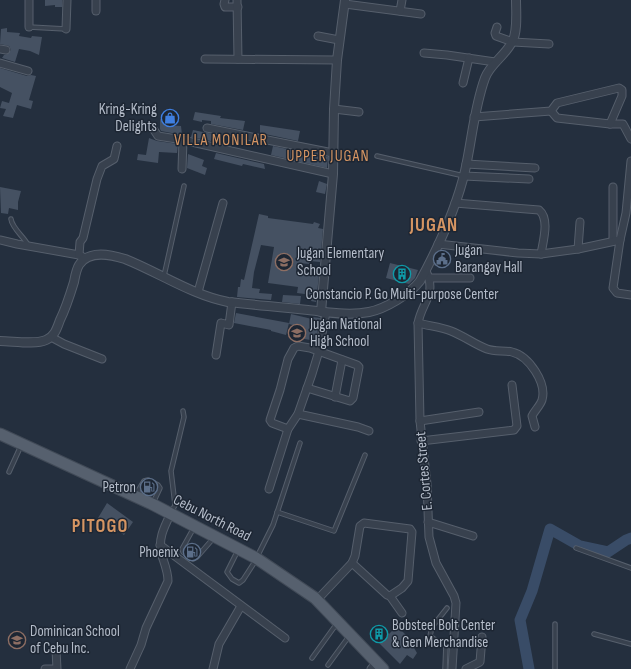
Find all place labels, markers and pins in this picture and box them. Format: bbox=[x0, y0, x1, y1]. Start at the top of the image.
place label: Kring-Kring Delights bbox=[99, 100, 157, 136]
shop icon: Kring-Kring Delights bbox=[160, 108, 180, 128]
place label: Jugan Barangay Hall bbox=[454, 241, 522, 277]
place label: Jugan Elementary School bbox=[296, 244, 385, 280]
public building icon: Jugan Barangay Hall bbox=[432, 249, 452, 269]
school or university icon: Jugan Elementary School bbox=[274, 252, 294, 272]
building icon: Constancio P. Go Multi-purpose Center bbox=[392, 264, 412, 284]
place label: Constancio P. Go Multi-purpose Center bbox=[305, 285, 499, 304]
place label: Jugan National High School bbox=[309, 315, 382, 351]
school or university icon: Jugan National High School bbox=[287, 323, 307, 343]
fuel station icon: Petron bbox=[139, 477, 159, 497]
place label: Petron bbox=[102, 478, 136, 497]
fuel station icon: Phoenix bbox=[182, 542, 202, 562]
place label: Phoenix bbox=[139, 543, 179, 562]
place label: Bobsteel Bolt Center & Gen Merchandise bbox=[392, 616, 496, 652]
place label: Dominican School of Cebu Inc. bbox=[30, 622, 120, 658]
building icon: Bobsteel Bolt Center & Gen Merchandise bbox=[369, 624, 389, 644]
school or university icon: Dominican School of Cebu Inc. bbox=[7, 630, 27, 650]

